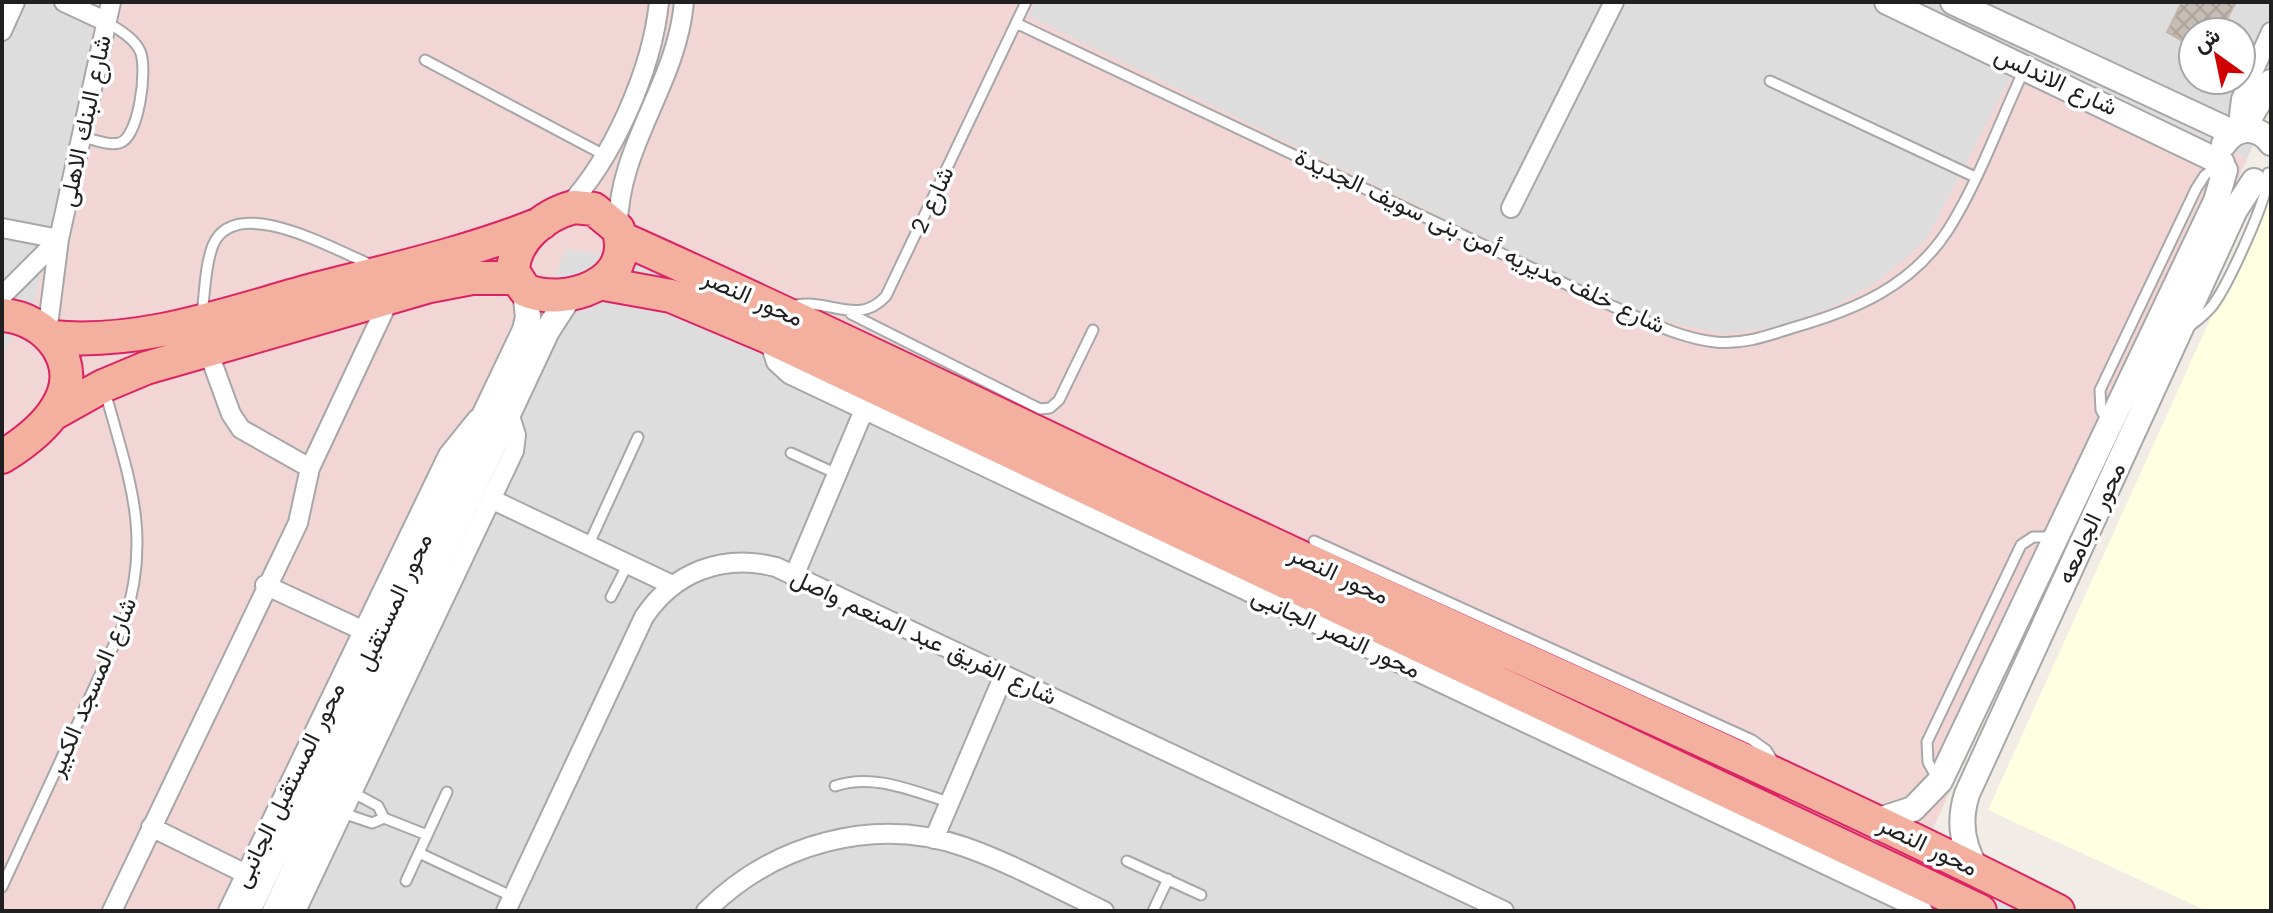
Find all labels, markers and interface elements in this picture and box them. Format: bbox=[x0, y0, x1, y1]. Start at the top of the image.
north arrow bbox=[2177, 16, 2257, 96]
text: ش bbox=[2188, 22, 2225, 58]
street label: شارع البنك الاهلى bbox=[53, 33, 119, 210]
street label: شارع الاندلس bbox=[1989, 40, 2122, 123]
street label: شارع خلف مديريه أمن بنى سويف الجديدة bbox=[1290, 143, 1670, 341]
street label: شارع 2 bbox=[904, 162, 961, 239]
street label: محور النصر bbox=[697, 263, 807, 333]
street label: محور الجامعه bbox=[2051, 458, 2132, 588]
street label: محور المستقبل bbox=[350, 529, 439, 676]
street label: محور النصر bbox=[1283, 539, 1393, 611]
street label: شارع الفريق عبد المنعم واصل bbox=[786, 563, 1061, 713]
street label: محور النصر الجانبى bbox=[1247, 582, 1425, 685]
street label: شارع المسجد الكبير bbox=[41, 593, 144, 783]
street label: محور المستقبل الجانبى bbox=[227, 678, 352, 892]
street label: محور النصر bbox=[1873, 810, 1982, 883]

